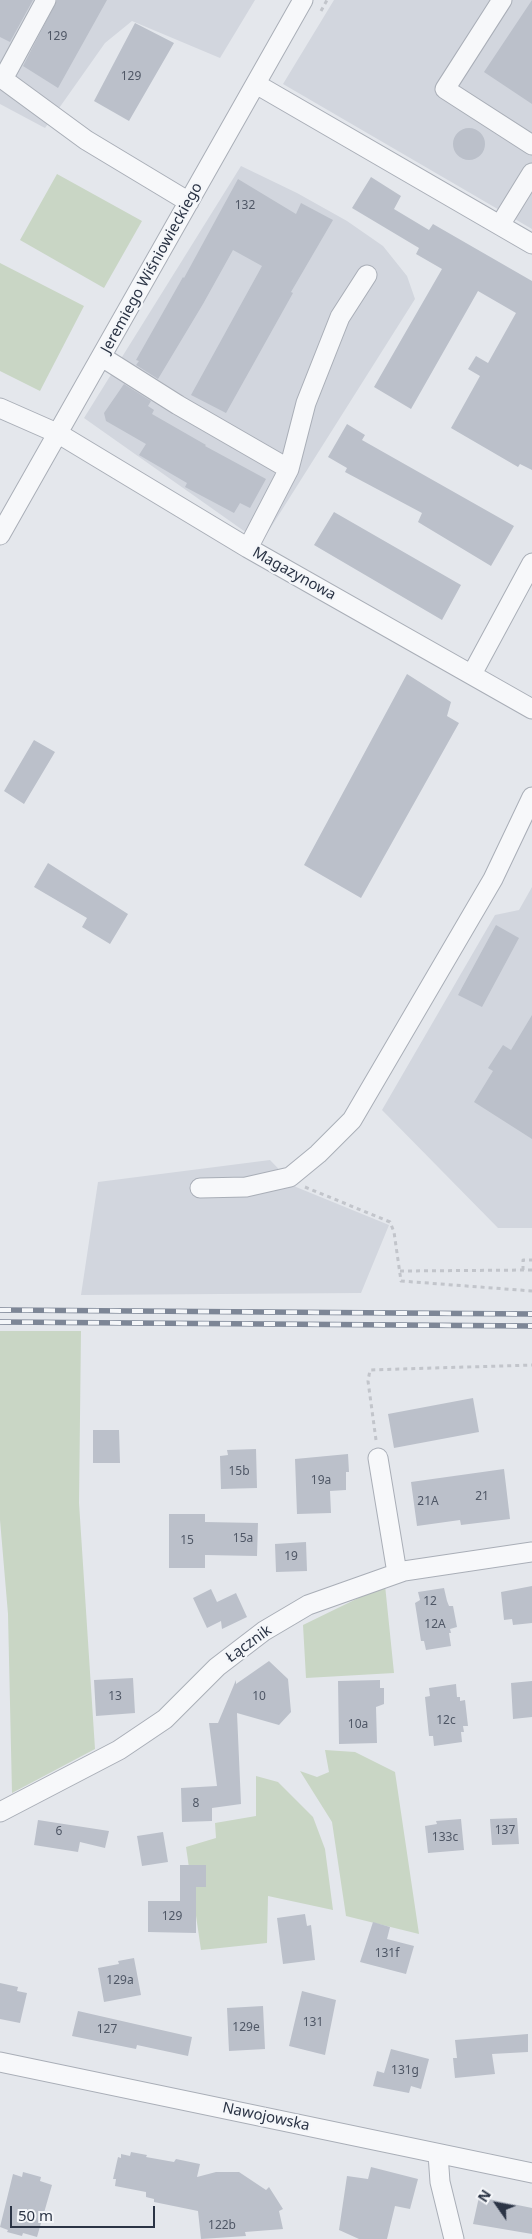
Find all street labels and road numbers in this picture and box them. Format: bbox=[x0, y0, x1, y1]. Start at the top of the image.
street label: Jeremiego Wiśniowieckiego bbox=[98, 180, 206, 356]
street label: Magazynowa bbox=[249, 544, 339, 604]
street label: Łącznik bbox=[223, 1622, 275, 1666]
street label: Nawojowska bbox=[221, 2099, 311, 2135]

